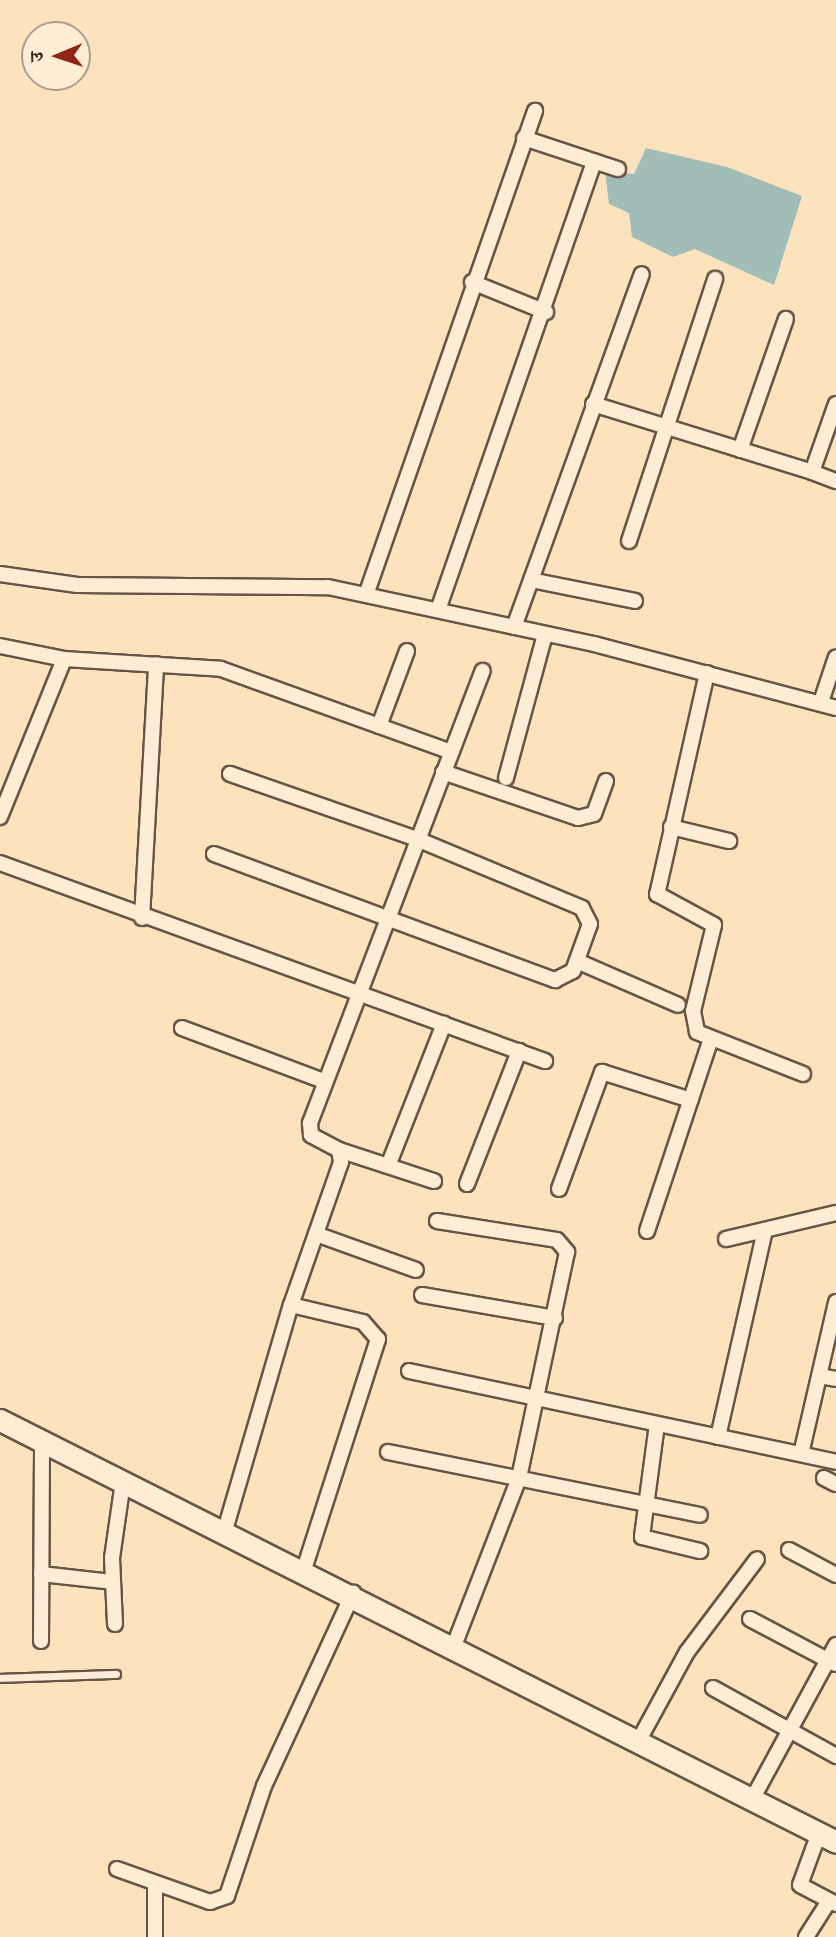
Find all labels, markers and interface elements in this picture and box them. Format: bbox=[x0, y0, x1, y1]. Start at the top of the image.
north arrow bbox=[21, 21, 91, 91]
text: उ bbox=[24, 51, 50, 62]

